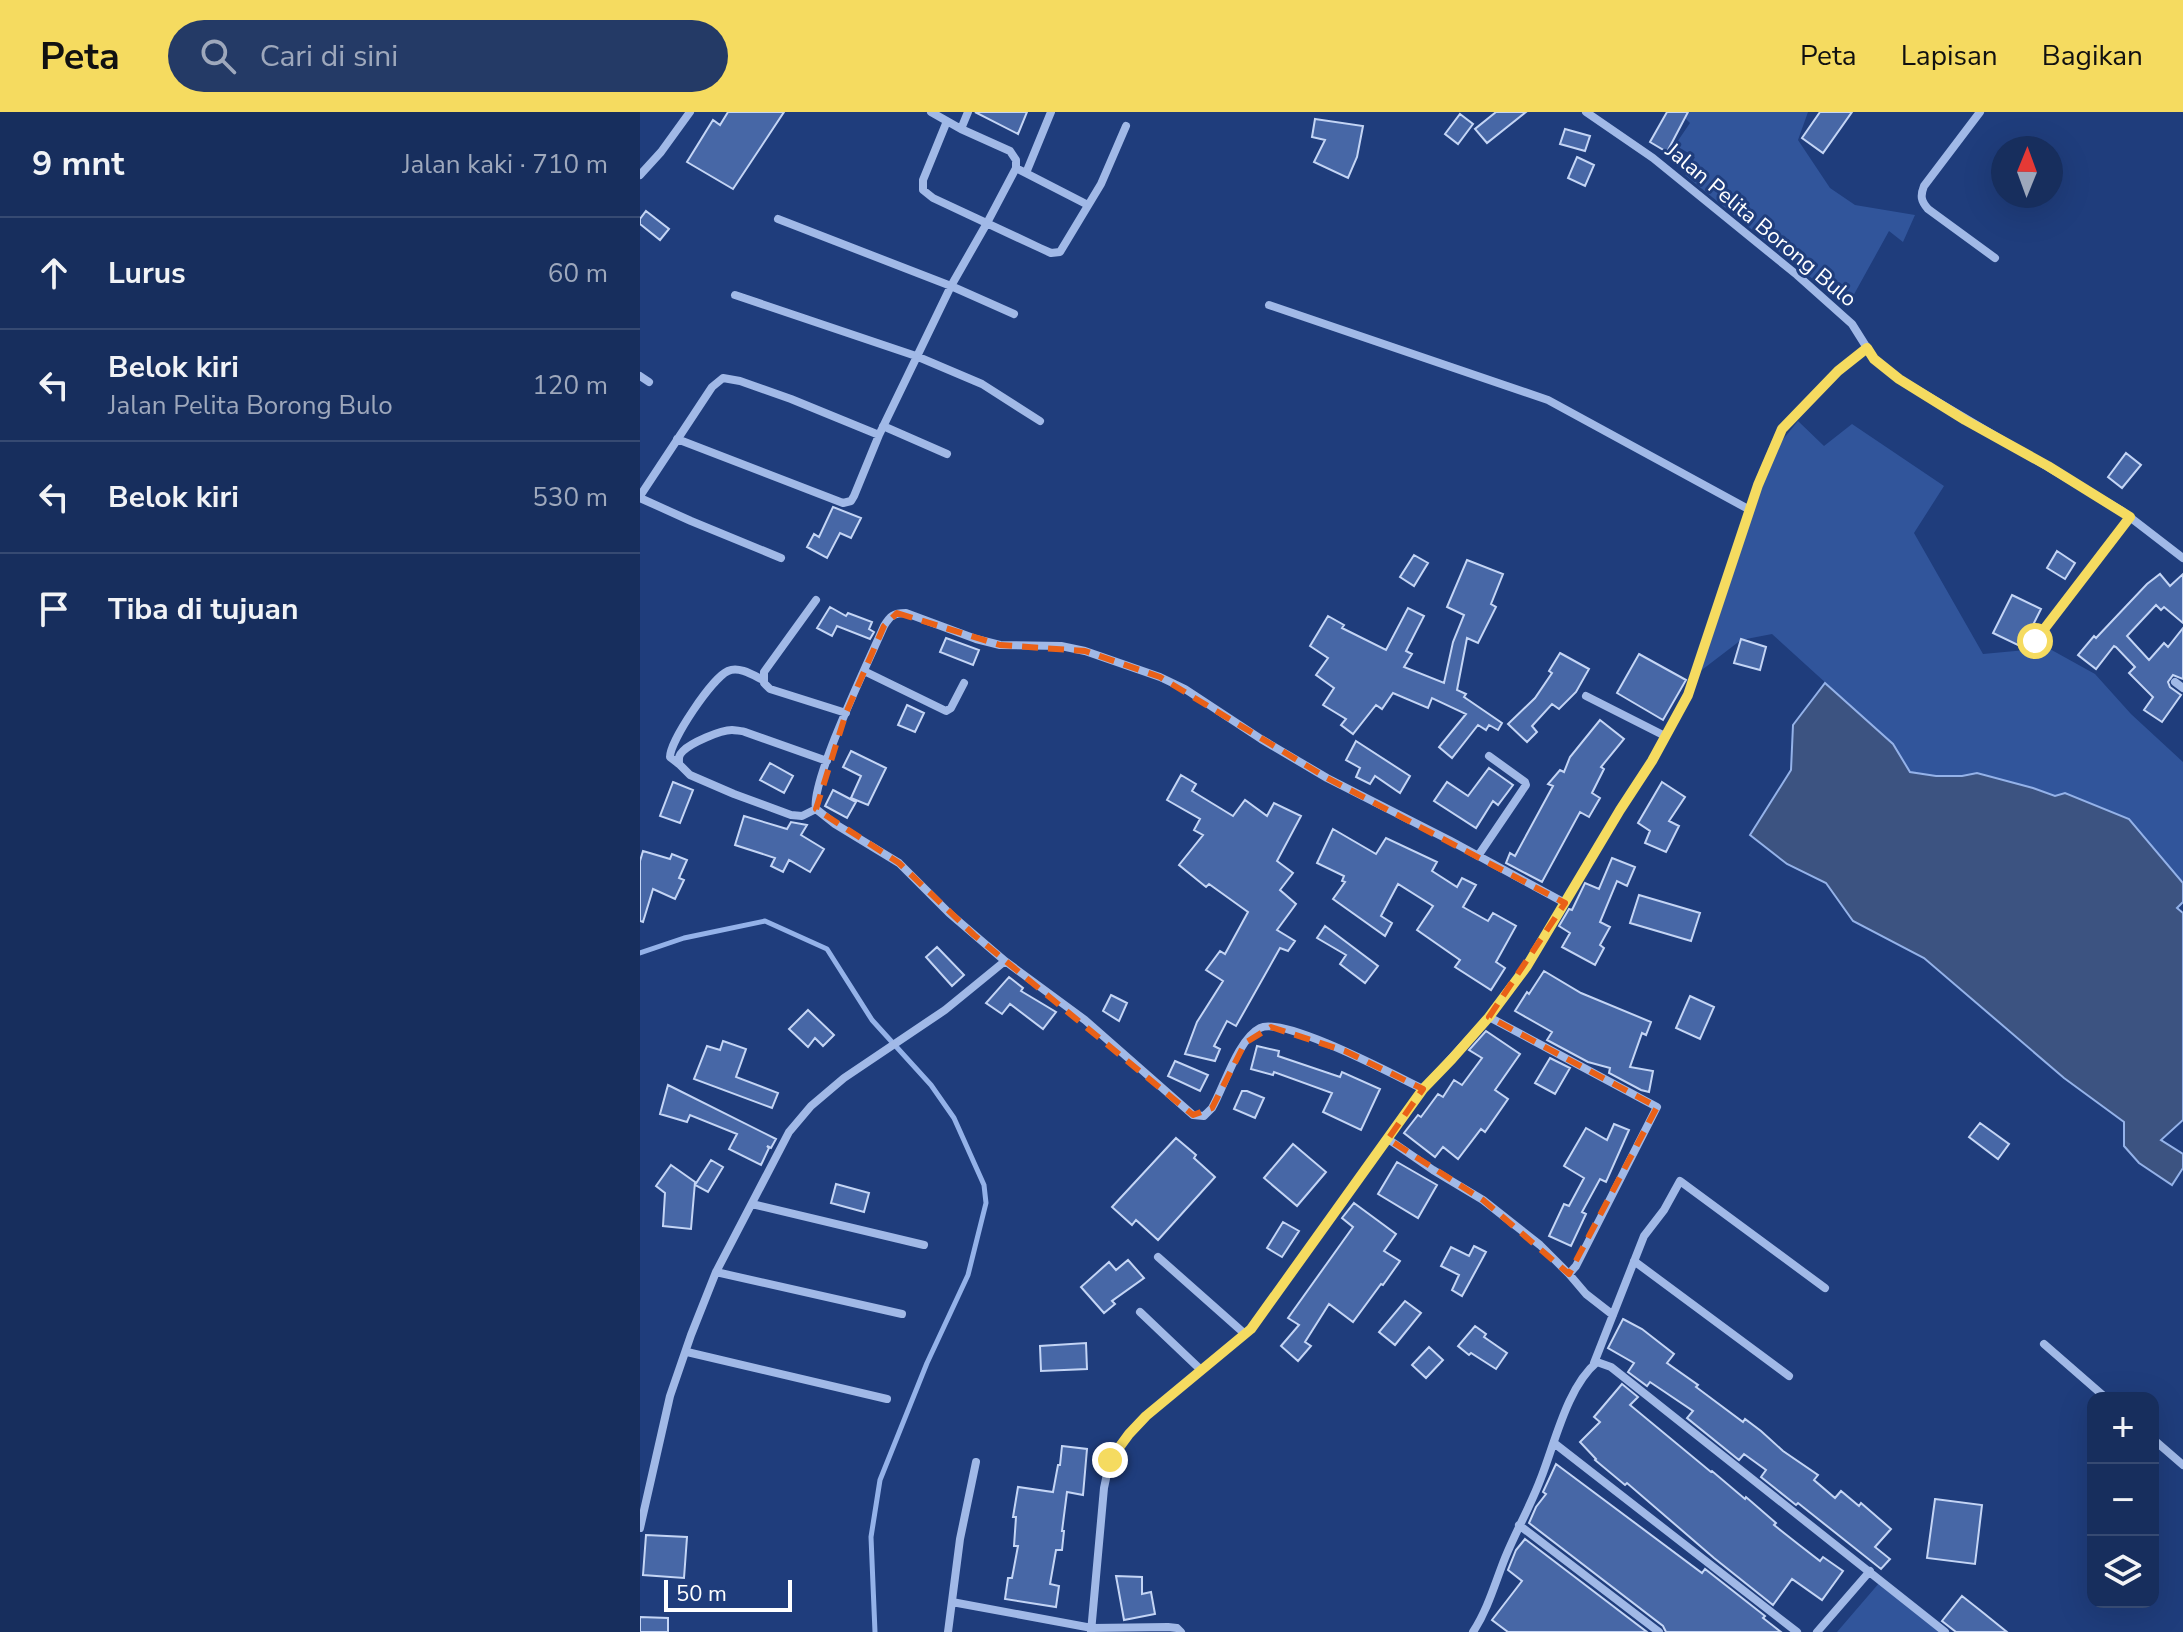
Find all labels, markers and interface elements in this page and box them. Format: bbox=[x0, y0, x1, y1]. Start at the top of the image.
search box bbox=[168, 20, 728, 92]
text: Peta bbox=[40, 31, 120, 82]
icon: search bbox=[196, 34, 240, 78]
text: Cari di sini bbox=[260, 36, 398, 77]
text: Peta bbox=[1800, 37, 1857, 75]
text: Lapisan bbox=[1901, 37, 1998, 75]
text: Bagikan bbox=[2042, 37, 2143, 75]
street label: Jalan Pelita Borong Bulo bbox=[1658, 135, 1863, 314]
north arrow bbox=[1991, 136, 2063, 208]
text: 9 mnt bbox=[32, 141, 124, 187]
text: Jalan kaki · 710 m bbox=[402, 147, 608, 182]
icon: ahead bbox=[32, 251, 76, 295]
text: Lurus bbox=[108, 253, 186, 294]
text: 60 m bbox=[548, 256, 608, 291]
text: Belok kiri bbox=[108, 347, 239, 388]
icon: left bbox=[32, 363, 76, 407]
text: 120 m bbox=[532, 368, 608, 403]
text: Jalan Pelita Borong Bulo bbox=[108, 388, 393, 423]
icon: left bbox=[32, 475, 76, 519]
text: Belok kiri bbox=[108, 477, 239, 518]
text: 530 m bbox=[532, 480, 608, 515]
icon: arrive bbox=[32, 587, 76, 631]
text: Tiba di tujuan bbox=[108, 589, 299, 630]
route start bbox=[2017, 623, 2053, 659]
map controls bbox=[2087, 1392, 2159, 1608]
button: + bbox=[2087, 1392, 2159, 1464]
route end bbox=[1092, 1442, 1128, 1478]
button: − bbox=[2087, 1464, 2159, 1536]
button: layers bbox=[2087, 1536, 2159, 1608]
scale bar bbox=[664, 1576, 792, 1612]
text: 50 m bbox=[676, 1579, 727, 1609]

